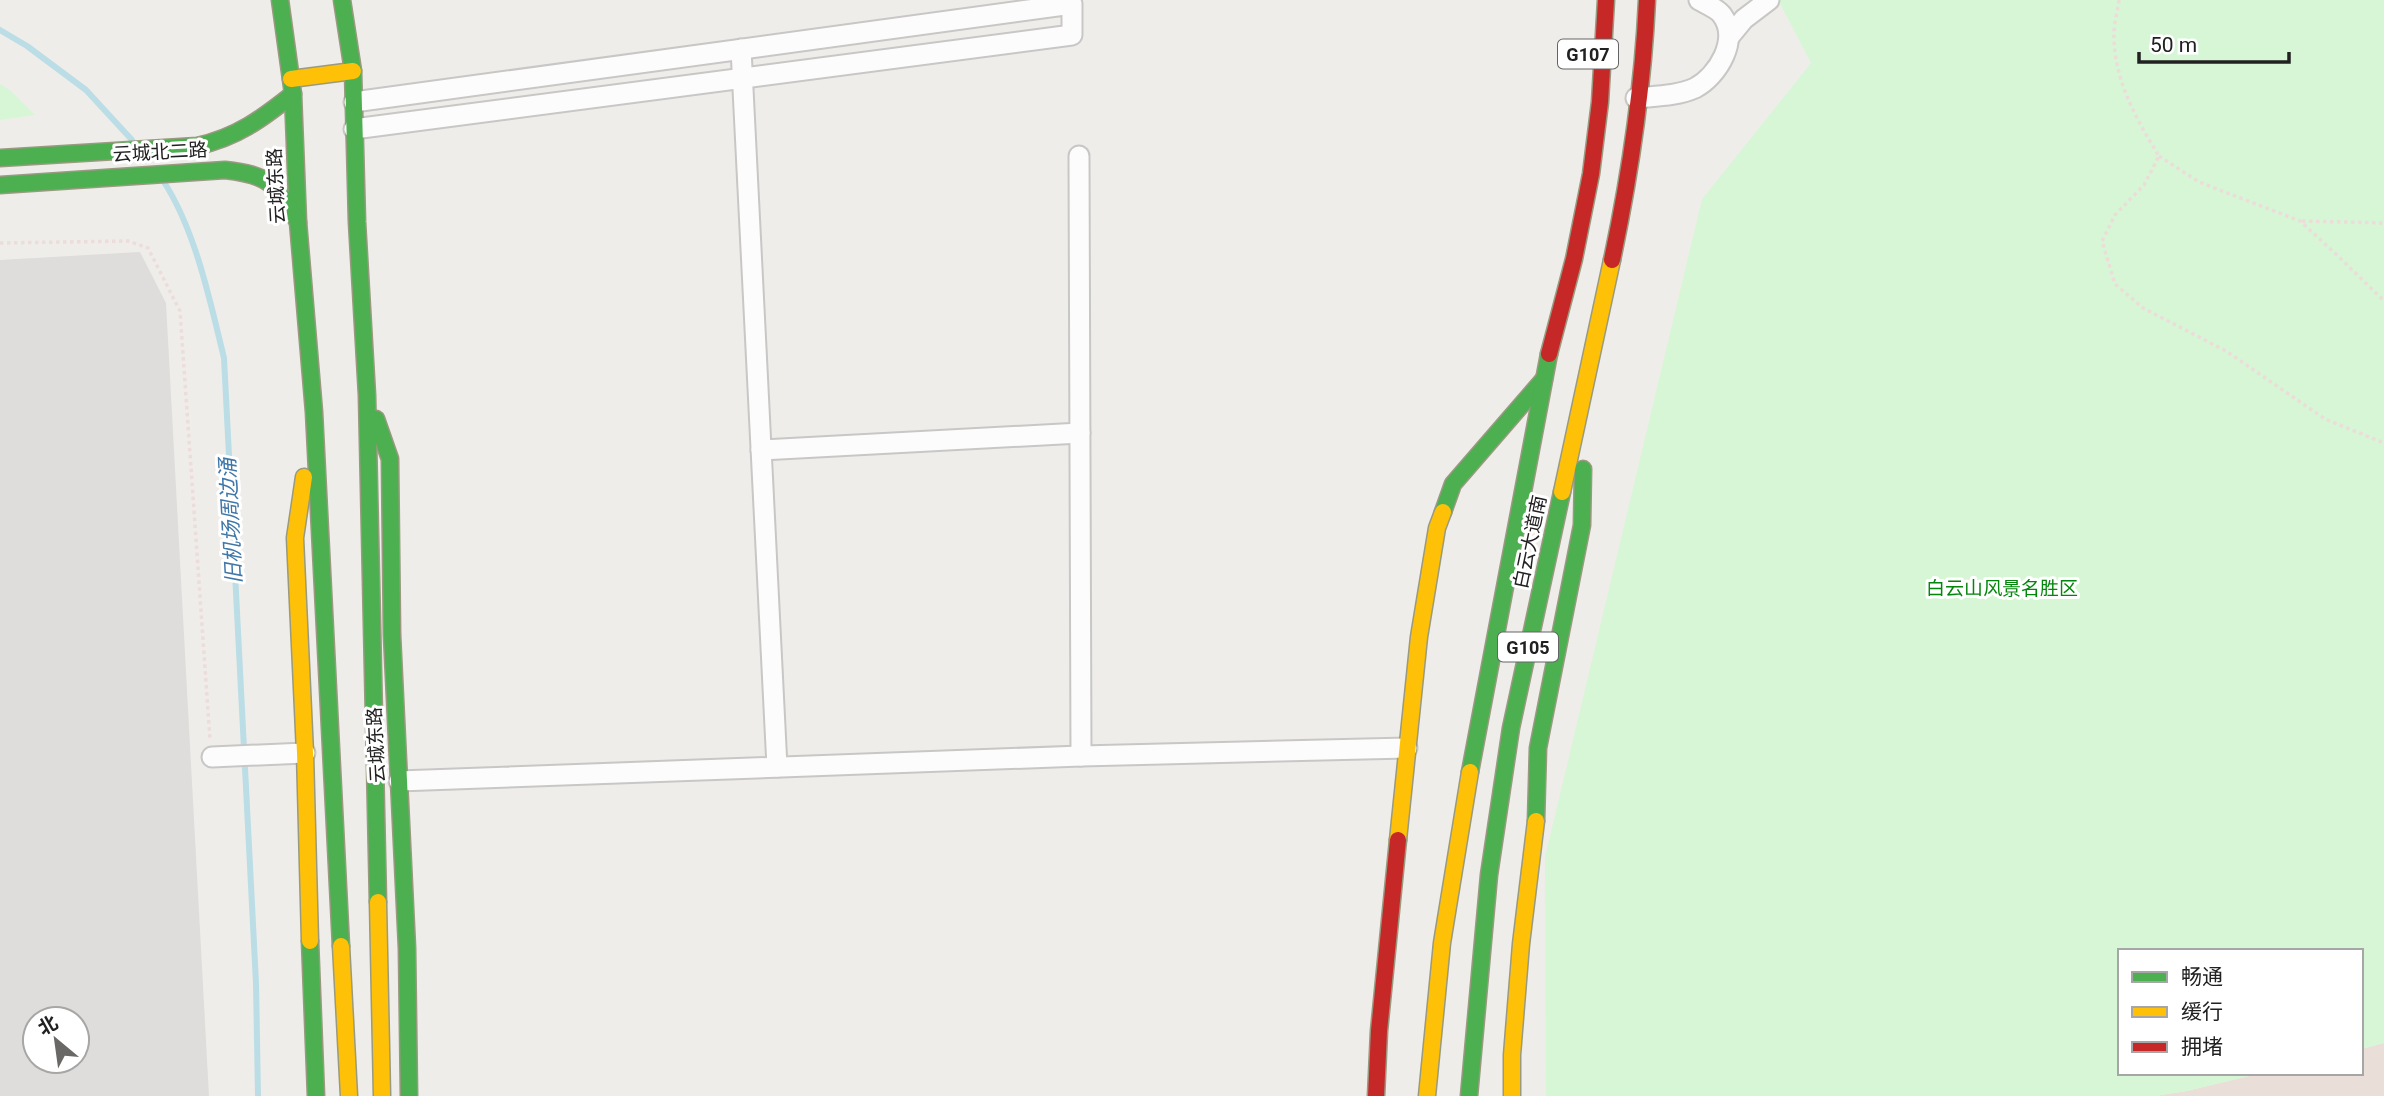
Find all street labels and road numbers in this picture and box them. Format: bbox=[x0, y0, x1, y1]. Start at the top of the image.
road number: G107 bbox=[1558, 40, 1618, 68]
street label: 云城北二路 bbox=[112, 138, 208, 166]
street label: 云城东路 bbox=[263, 147, 289, 225]
street label: 白云大道南 bbox=[1509, 493, 1551, 591]
road number: G105 bbox=[1498, 632, 1558, 662]
street label: 云城东路 bbox=[363, 706, 389, 784]

